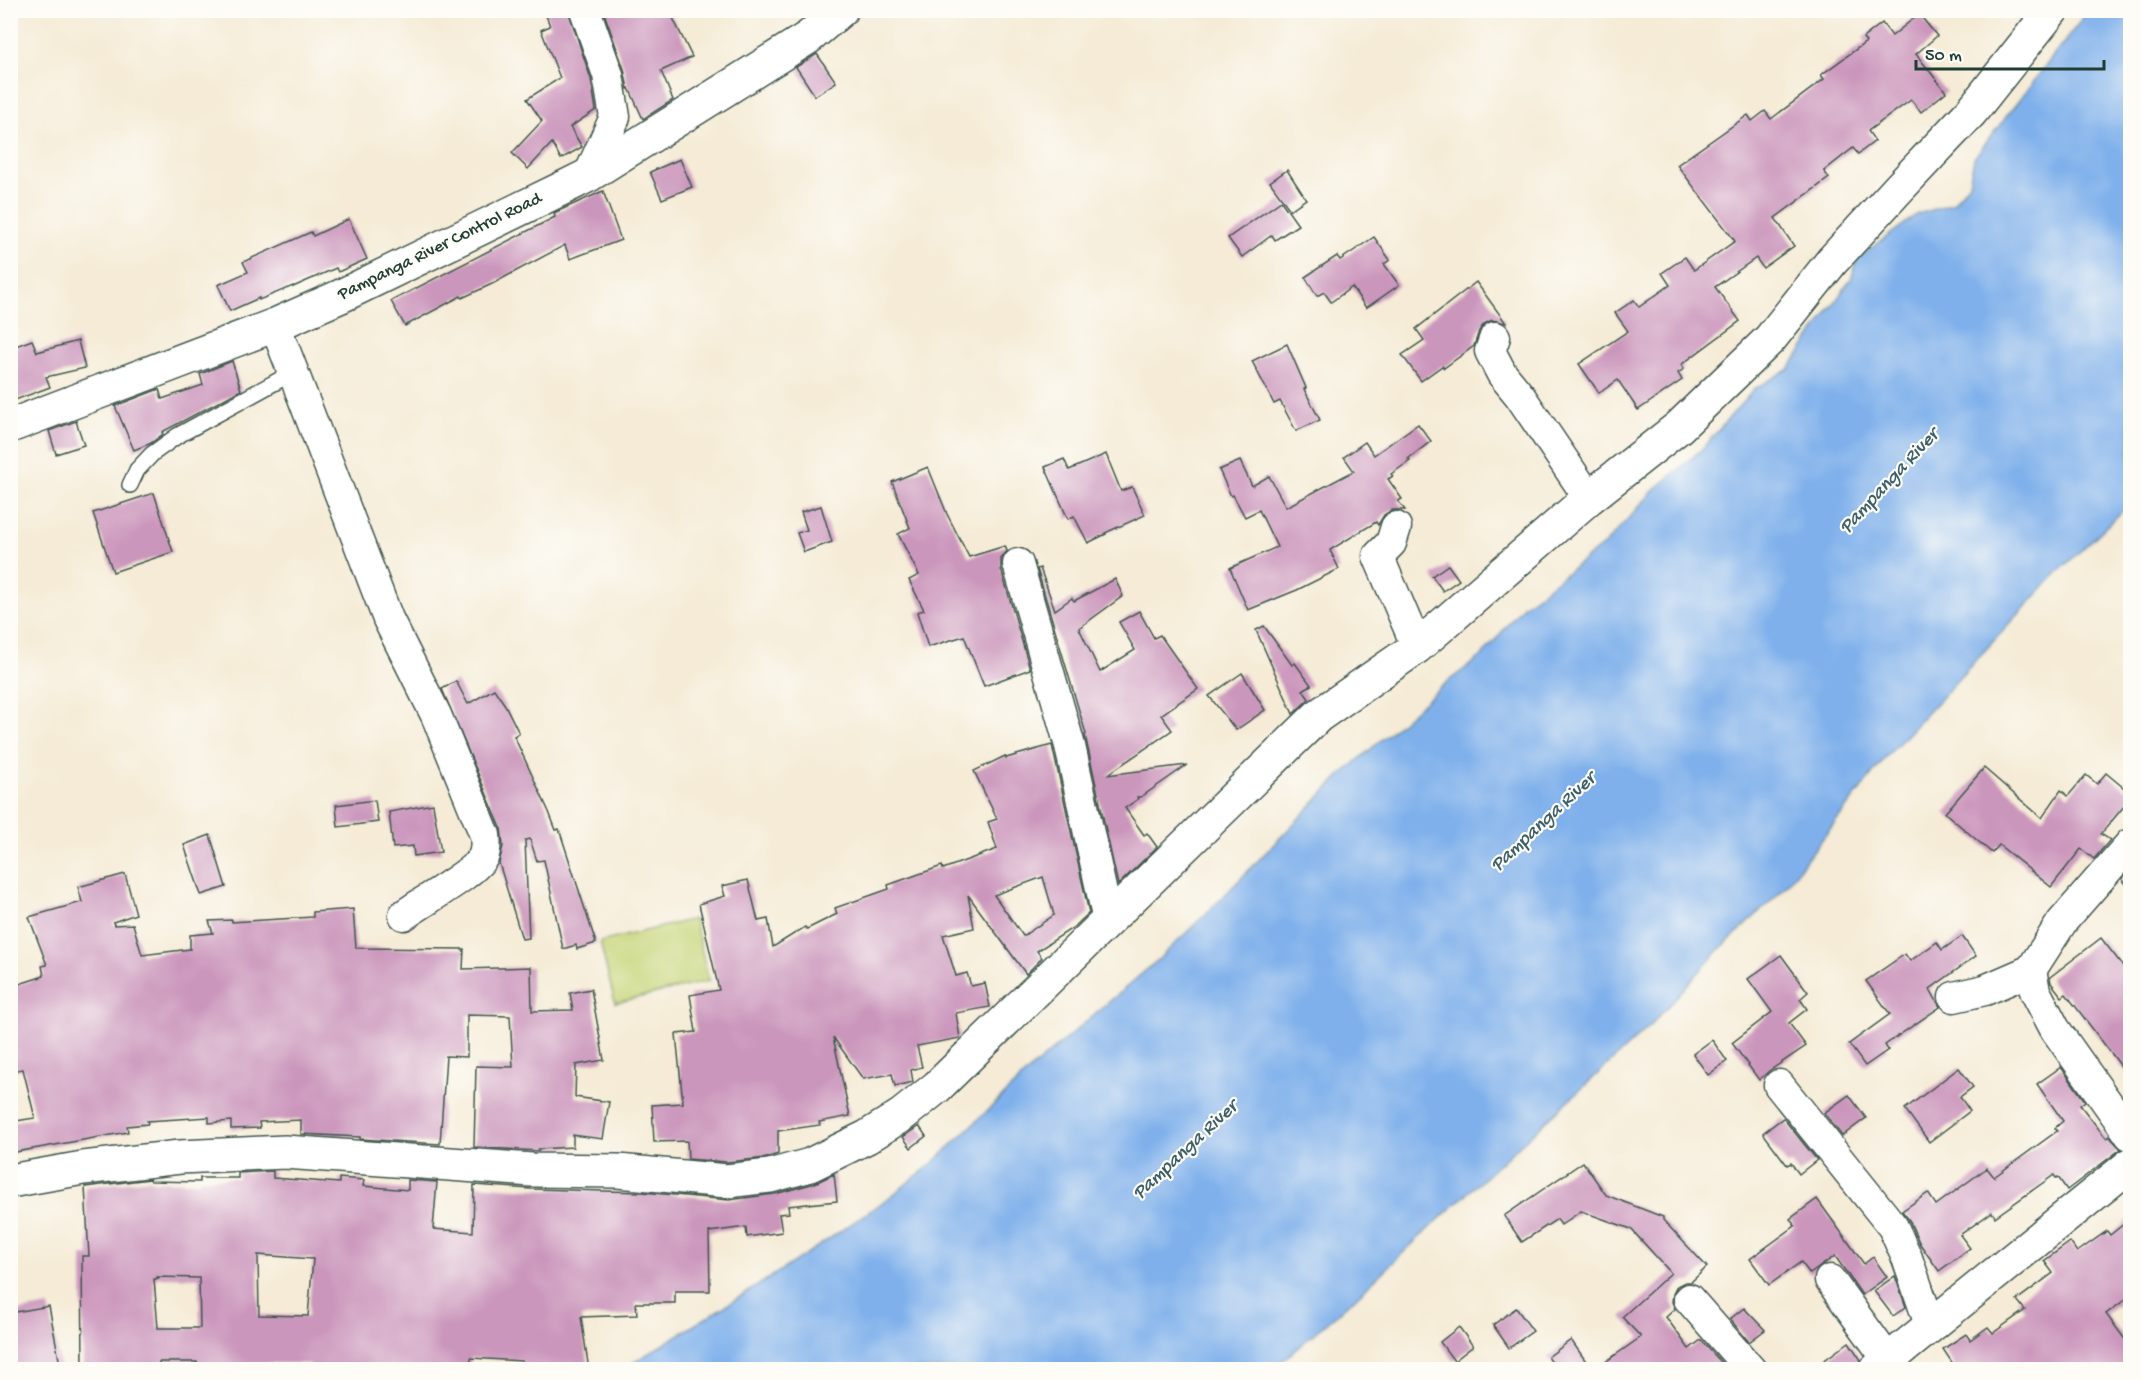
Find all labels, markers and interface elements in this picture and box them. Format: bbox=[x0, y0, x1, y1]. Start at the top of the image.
scale bar bbox=[1916, 33, 2104, 71]
text: 50 m bbox=[1925, 46, 1962, 67]
street label: Pampanga River Control Road bbox=[334, 188, 547, 306]
water label: Pampanga River bbox=[1836, 422, 1947, 539]
water label: Pampanga River bbox=[1487, 766, 1604, 877]
water label: Pampanga River bbox=[1129, 1094, 1246, 1205]

